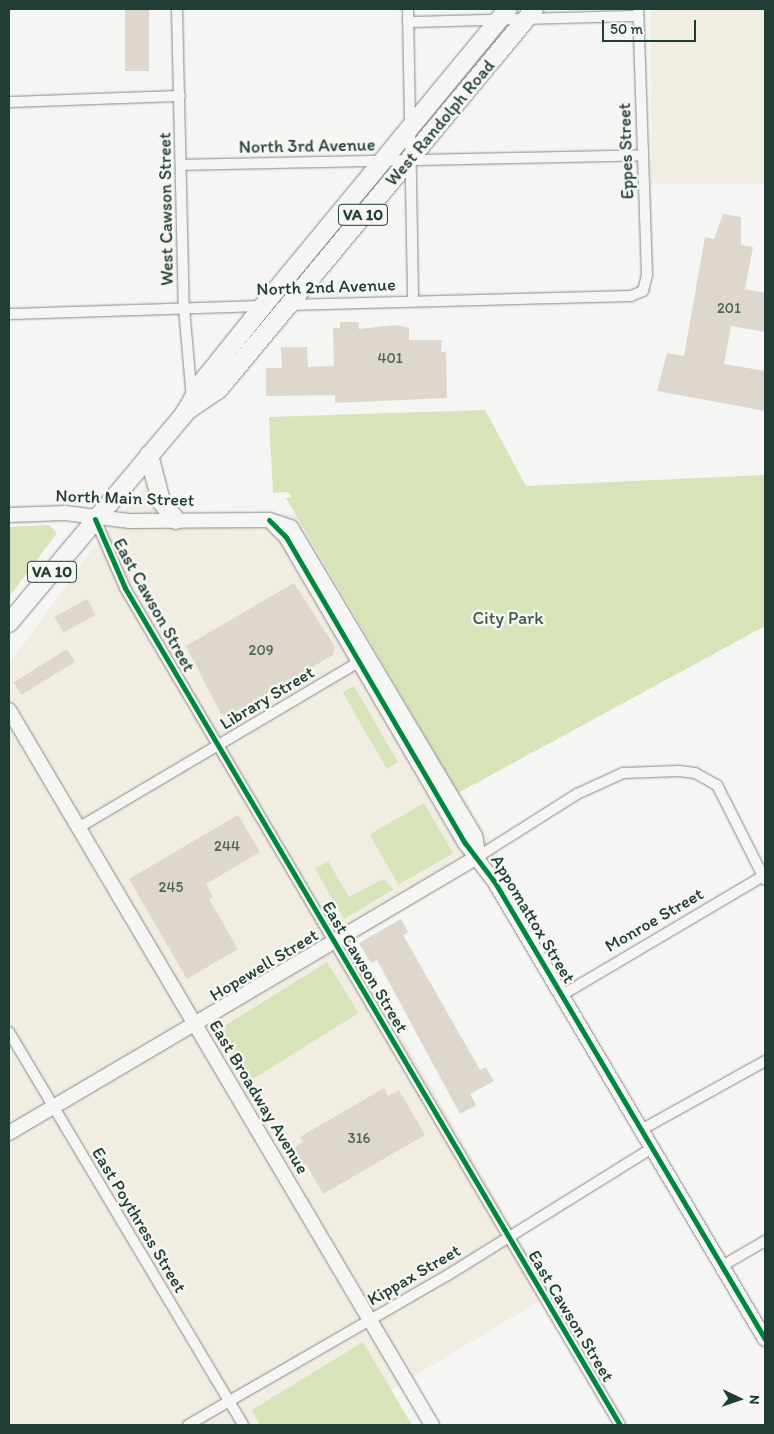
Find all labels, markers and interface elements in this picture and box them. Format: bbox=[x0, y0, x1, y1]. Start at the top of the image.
scale bar bbox=[604, 10, 698, 42]
text: 50 m bbox=[610, 20, 643, 38]
street label: West Randolph Road bbox=[381, 56, 499, 190]
street label: Eppes Street bbox=[614, 102, 638, 200]
street label: West Cawson Street bbox=[154, 132, 178, 286]
street label: North 3rd Avenue bbox=[239, 134, 375, 158]
road number: VA 10 bbox=[337, 202, 389, 228]
street label: North 2nd Avenue bbox=[256, 274, 396, 300]
house number: 201 bbox=[717, 300, 741, 318]
house number: 401 bbox=[377, 350, 403, 368]
street label: North Main Street bbox=[55, 485, 195, 511]
street label: East Cawson Street bbox=[108, 534, 200, 676]
road number: VA 10 bbox=[26, 558, 78, 586]
park label: City Park bbox=[473, 607, 543, 629]
house number: 209 bbox=[249, 642, 273, 660]
street label: Library Street bbox=[216, 661, 318, 735]
house number: 244 bbox=[214, 838, 240, 856]
street label: Appomattox Street bbox=[486, 851, 580, 987]
house number: 245 bbox=[159, 879, 183, 897]
street label: Monroe Street bbox=[601, 883, 707, 957]
street label: East Cawson Street bbox=[317, 897, 413, 1037]
street label: Hopewell Street bbox=[206, 924, 322, 1006]
street label: East Broadway Avenue bbox=[205, 1016, 313, 1178]
house number: 316 bbox=[347, 1130, 371, 1148]
street label: East Poythress Street bbox=[87, 1144, 191, 1296]
street label: Kippax Street bbox=[364, 1240, 464, 1310]
street label: East Cawson Street bbox=[523, 1246, 619, 1386]
north arrow bbox=[714, 1374, 764, 1424]
text: N bbox=[746, 1395, 763, 1405]

